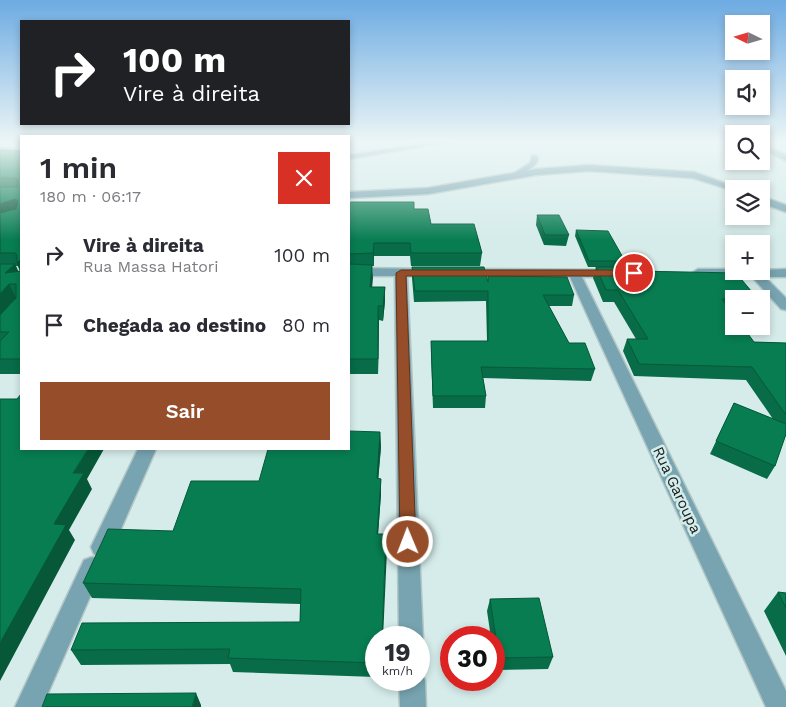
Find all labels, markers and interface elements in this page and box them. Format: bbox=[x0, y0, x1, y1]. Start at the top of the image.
north arrow bbox=[725, 15, 770, 60]
map controls bbox=[725, 15, 770, 335]
text: 100 m bbox=[123, 39, 226, 81]
icon: right bbox=[40, 40, 105, 105]
button: sound bbox=[725, 70, 770, 115]
text: Vire à direita bbox=[123, 81, 260, 106]
button: search bbox=[725, 125, 770, 170]
text: 1 min bbox=[40, 150, 117, 185]
button: close bbox=[278, 152, 330, 204]
button: layers bbox=[725, 180, 770, 225]
text: 180 m · 06:17 bbox=[40, 187, 141, 206]
text: Vire à direita bbox=[83, 234, 204, 257]
button: + bbox=[725, 235, 770, 280]
icon: right bbox=[40, 241, 68, 269]
text: 100 m bbox=[274, 244, 330, 267]
pin bbox=[613, 252, 655, 294]
text: Rua Massa Hatori bbox=[83, 257, 219, 276]
icon: arrive bbox=[620, 259, 648, 287]
button: − bbox=[725, 290, 770, 335]
icon: arrive bbox=[40, 311, 68, 339]
text: Chegada ao destino bbox=[83, 314, 266, 337]
text: 80 m bbox=[282, 314, 330, 337]
button: Sair bbox=[40, 382, 330, 440]
street label: Rua Garoupa bbox=[649, 444, 705, 537]
position arrow bbox=[381, 515, 433, 567]
speed limit sign: 30 bbox=[440, 626, 505, 691]
text: 19 bbox=[384, 638, 411, 667]
text: km/h bbox=[382, 664, 413, 678]

